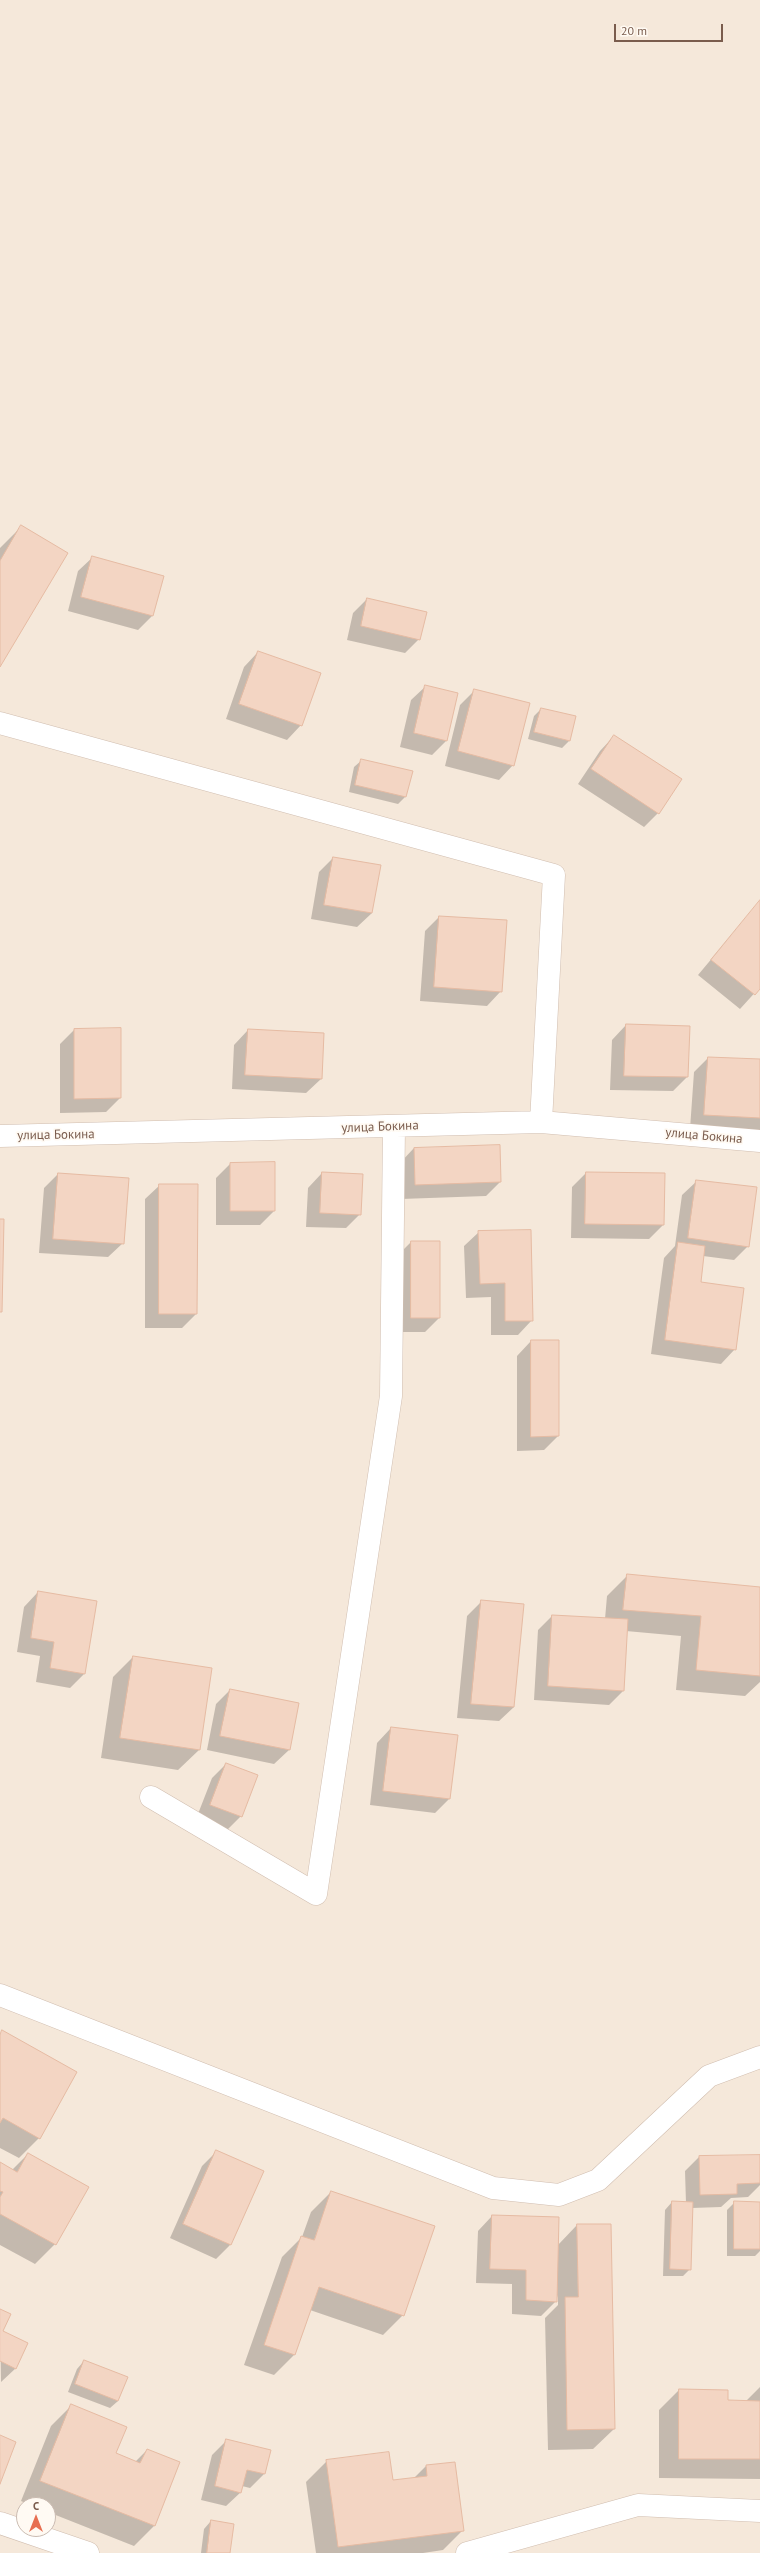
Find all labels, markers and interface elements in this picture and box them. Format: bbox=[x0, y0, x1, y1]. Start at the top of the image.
scale bar bbox=[616, 16, 725, 42]
text: 20 m bbox=[621, 23, 647, 38]
street label: улица Бокина bbox=[341, 1118, 419, 1136]
street label: улица Бокина bbox=[665, 1125, 743, 1147]
street label: улица Бокина bbox=[17, 1127, 95, 1143]
north arrow bbox=[16, 2497, 56, 2537]
text: С bbox=[33, 2499, 39, 2513]

